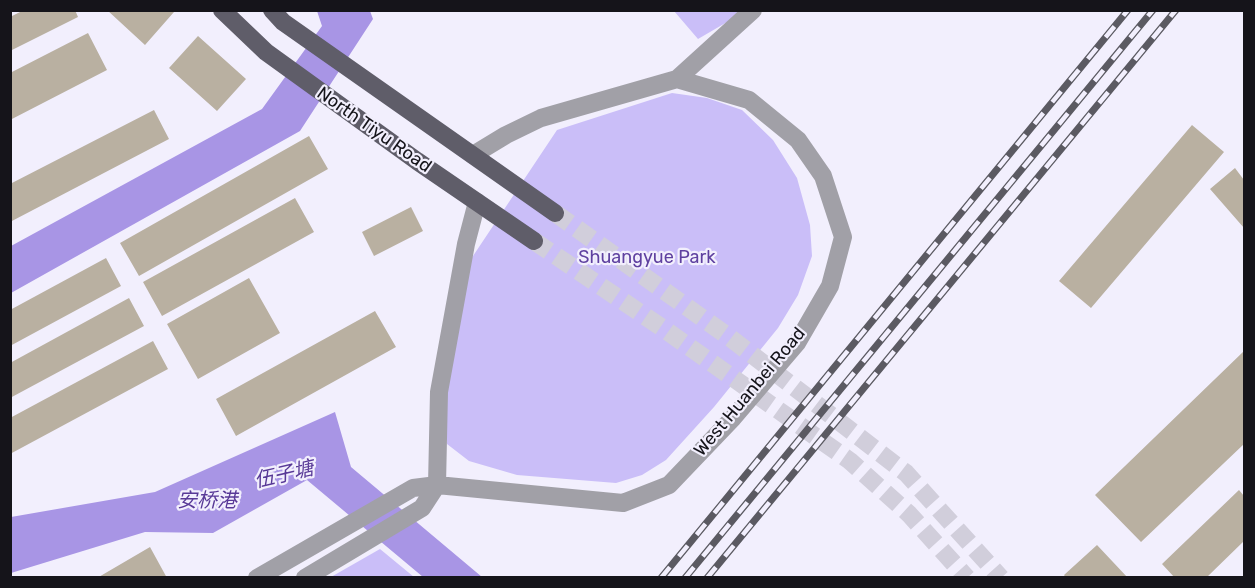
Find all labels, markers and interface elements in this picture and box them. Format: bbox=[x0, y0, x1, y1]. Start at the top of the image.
street label: North Tiyu Road bbox=[313, 83, 435, 177]
park label: Shuangyue Park bbox=[578, 247, 716, 269]
street label: West Huanbei Road bbox=[690, 323, 810, 461]
water label: 伍子塘 bbox=[252, 457, 316, 493]
water label: 安桥港 bbox=[177, 489, 237, 513]

